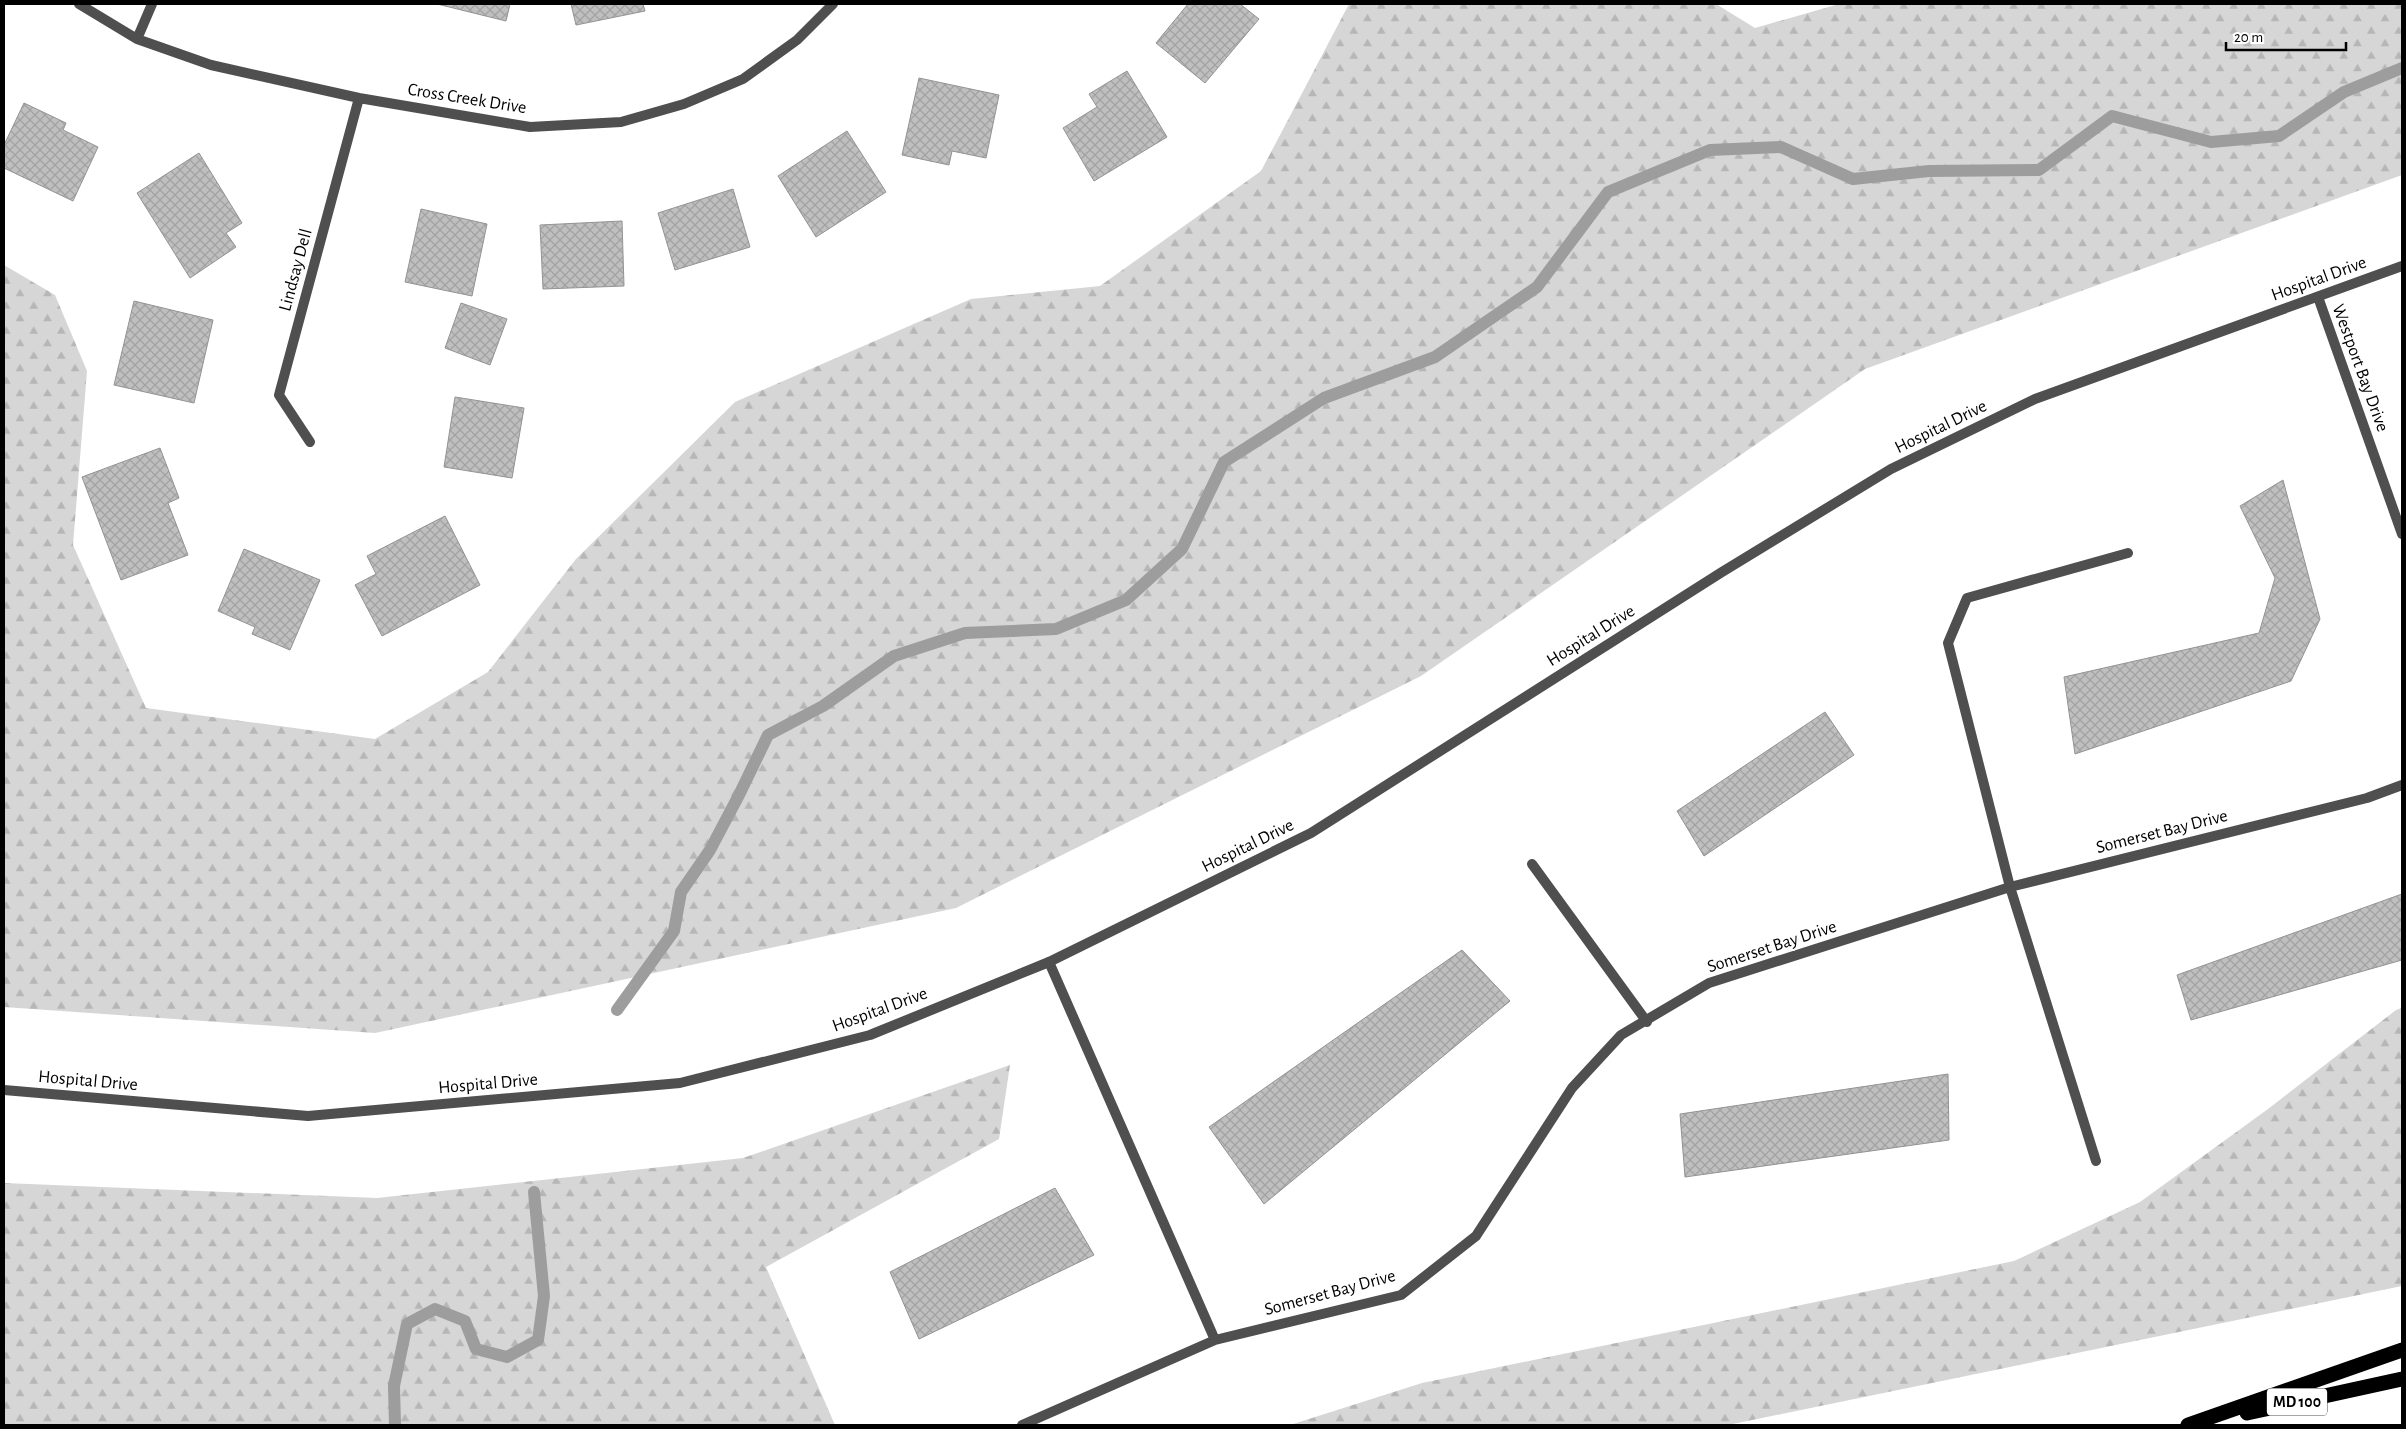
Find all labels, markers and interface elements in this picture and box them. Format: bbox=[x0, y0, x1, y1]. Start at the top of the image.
scale bar bbox=[2226, 20, 2346, 52]
text: 20 m bbox=[2234, 30, 2263, 45]
street label: Cross Creek Drive bbox=[406, 81, 528, 117]
street label: Lindsay Dell bbox=[276, 227, 316, 313]
street label: Hospital Drive bbox=[2269, 253, 2369, 305]
street label: Westport Bay Drive bbox=[2329, 302, 2391, 434]
street label: Hospital Drive bbox=[1892, 397, 1990, 457]
street label: Hospital Drive bbox=[1544, 602, 1638, 670]
street label: Somerset Bay Drive bbox=[2094, 807, 2230, 857]
street label: Hospital Drive bbox=[1199, 816, 1297, 876]
street label: Somerset Bay Drive bbox=[1705, 918, 1839, 976]
street label: Hospital Drive bbox=[830, 984, 930, 1036]
street label: Hospital Drive bbox=[37, 1068, 139, 1094]
street label: Hospital Drive bbox=[437, 1071, 539, 1097]
street label: Somerset Bay Drive bbox=[1263, 1267, 1397, 1319]
road number: MD 100 bbox=[2267, 1388, 2327, 1415]

